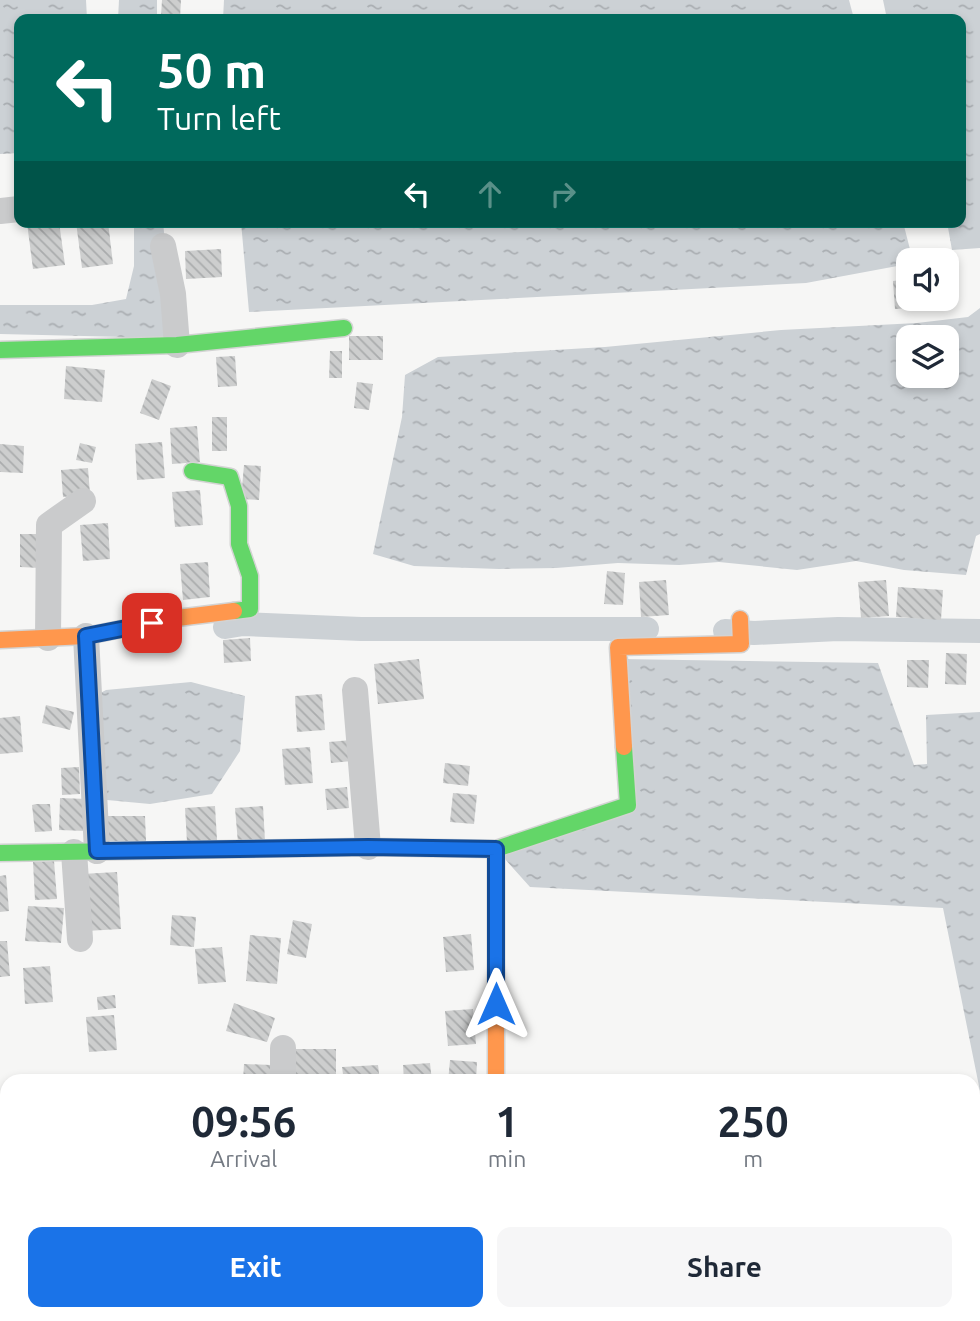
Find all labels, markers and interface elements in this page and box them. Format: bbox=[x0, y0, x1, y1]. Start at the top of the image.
icon: left bbox=[42, 42, 133, 133]
text: 50 m bbox=[157, 42, 266, 97]
text: Turn left bbox=[157, 100, 281, 136]
icon: left bbox=[398, 175, 436, 213]
icon: ahead bbox=[471, 175, 509, 213]
icon: right bbox=[544, 175, 582, 213]
map controls bbox=[896, 248, 959, 388]
button: sound bbox=[896, 248, 959, 311]
button: layers bbox=[896, 325, 959, 388]
pin bbox=[122, 593, 182, 653]
icon: arrive bbox=[133, 604, 171, 642]
position arrow bbox=[459, 967, 533, 1041]
text: 09:56 bbox=[191, 1098, 296, 1145]
text: 1 bbox=[495, 1098, 519, 1145]
text: 250 bbox=[718, 1098, 789, 1145]
text: Arrival bbox=[210, 1146, 277, 1171]
text: min bbox=[488, 1146, 526, 1171]
text: m bbox=[743, 1146, 763, 1171]
button: Exit bbox=[28, 1227, 483, 1307]
button: Share bbox=[497, 1227, 952, 1307]

